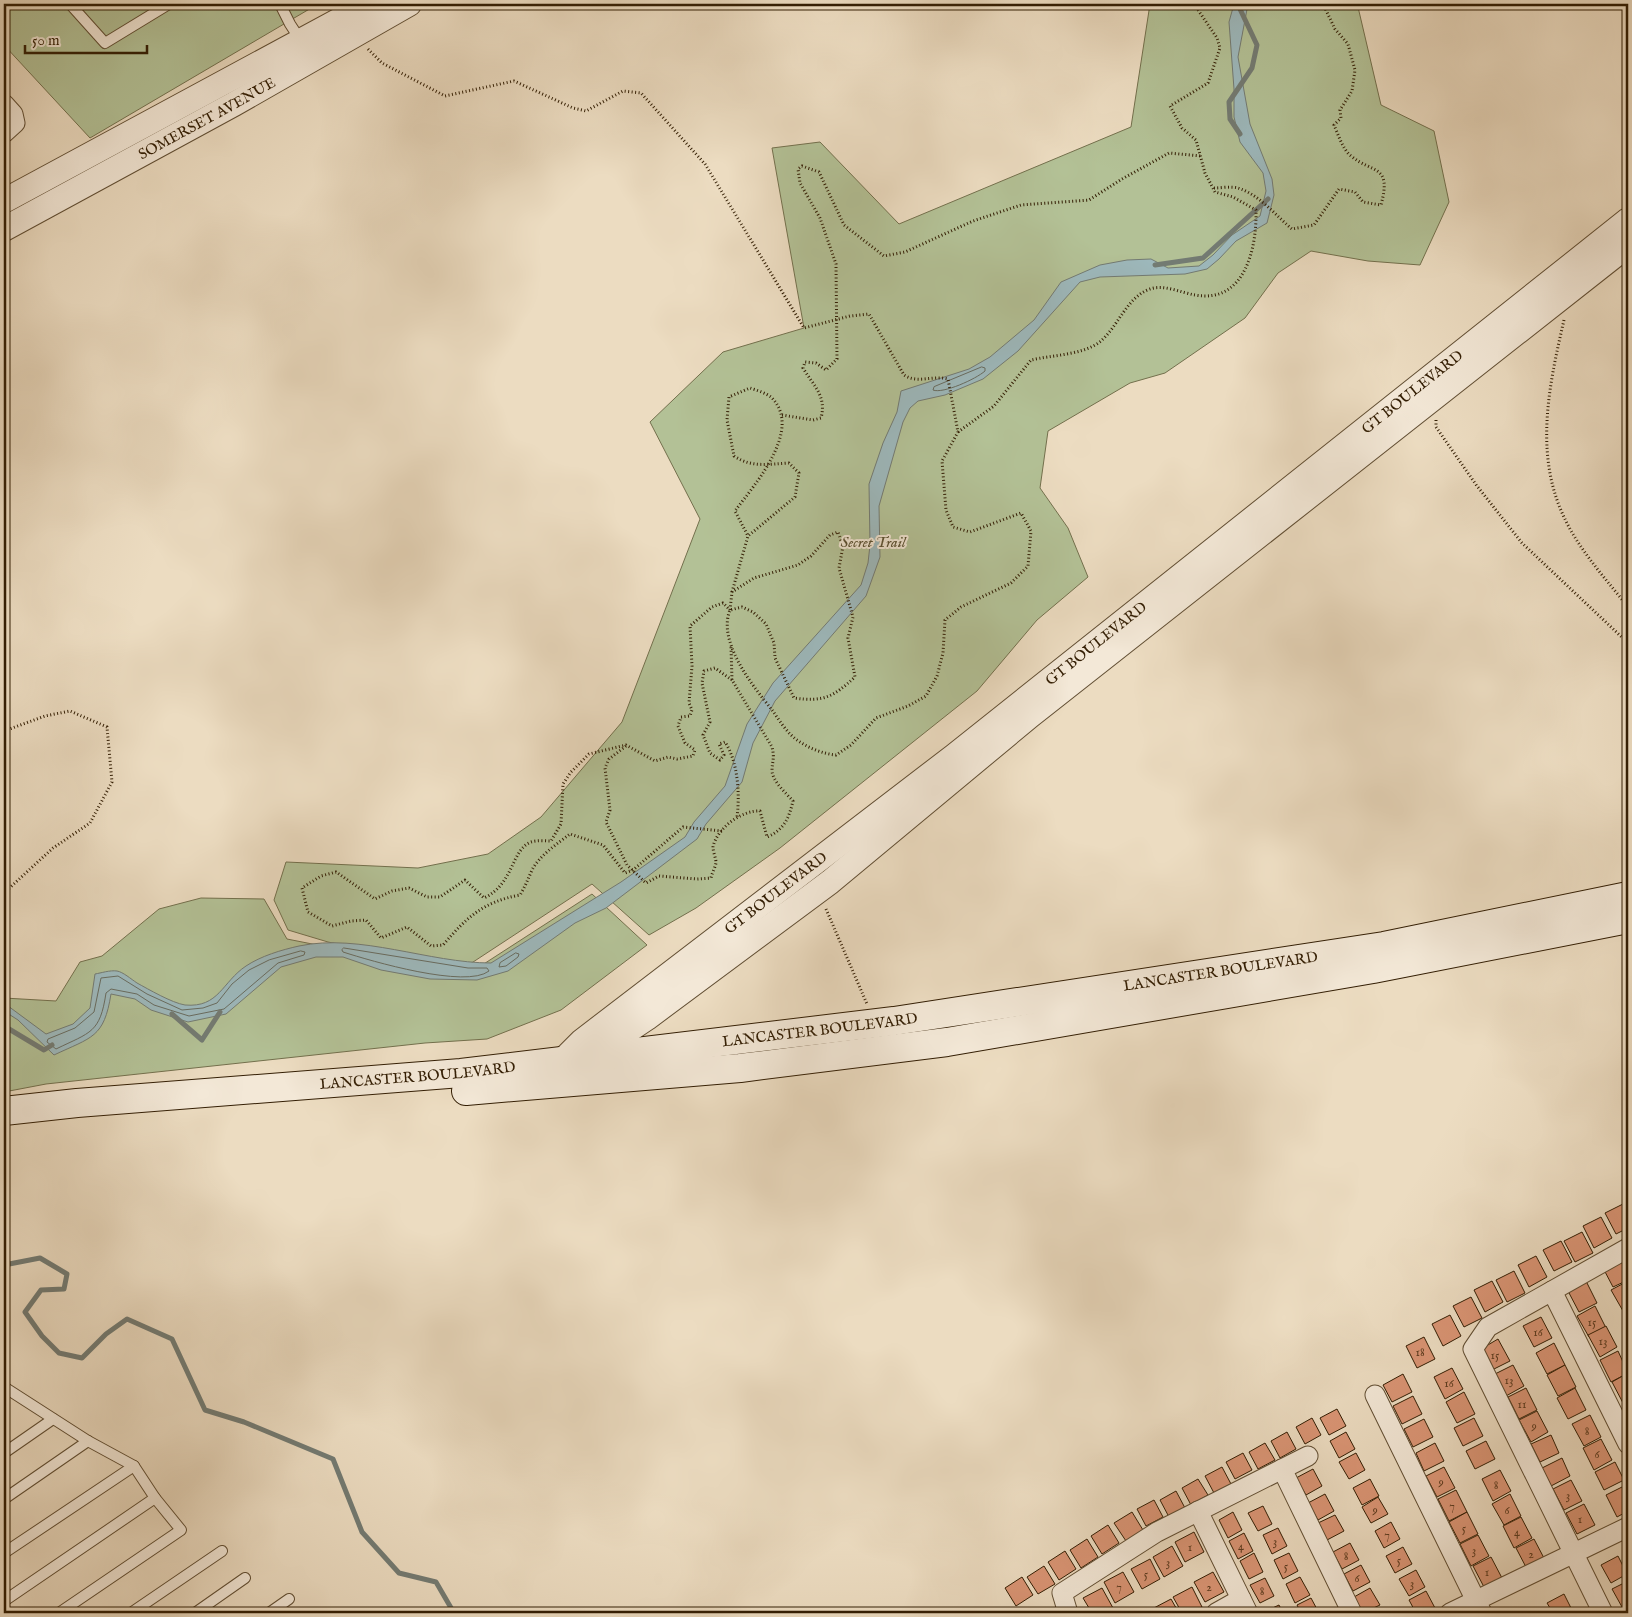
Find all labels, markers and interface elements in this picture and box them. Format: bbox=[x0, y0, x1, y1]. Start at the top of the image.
scale bar bbox=[25, 22, 148, 54]
text: 50 m bbox=[32, 31, 60, 50]
street label: SOMERSET AVENUE bbox=[135, 73, 279, 164]
street label: GT BOULEVARD bbox=[1357, 346, 1467, 438]
park label: Secret Trail bbox=[840, 533, 907, 552]
street label: GT BOULEVARD bbox=[1041, 597, 1150, 689]
street label: GT BOULEVARD bbox=[720, 847, 831, 938]
street label: LANCASTER BOULEVARD bbox=[1122, 947, 1319, 995]
street label: LANCASTER BOULEVARD bbox=[721, 1008, 919, 1051]
street label: LANCASTER BOULEVARD bbox=[319, 1057, 516, 1094]
house number: 15 bbox=[1588, 1315, 1597, 1330]
house number: 16 bbox=[1533, 1325, 1544, 1340]
house number: 13 bbox=[1599, 1334, 1607, 1349]
house number: 18 bbox=[1415, 1345, 1425, 1360]
house number: 15 bbox=[1491, 1348, 1500, 1363]
house number: 13 bbox=[1505, 1373, 1513, 1388]
house number: 16 bbox=[1444, 1376, 1455, 1391]
house number: 11 bbox=[1518, 1397, 1526, 1412]
house number: 9 bbox=[1530, 1419, 1537, 1434]
house number: 8 bbox=[1585, 1424, 1590, 1439]
house number: 6 bbox=[1594, 1447, 1600, 1462]
house number: 9 bbox=[1437, 1475, 1444, 1490]
house number: 8 bbox=[1494, 1478, 1499, 1493]
house number: 3 bbox=[1566, 1488, 1570, 1503]
house number: 7 bbox=[1449, 1499, 1455, 1514]
house number: 9 bbox=[1371, 1503, 1378, 1518]
house number: 6 bbox=[1504, 1503, 1510, 1518]
house number: 1 bbox=[1578, 1512, 1582, 1527]
house number: 5 bbox=[1462, 1521, 1467, 1536]
house number: 4 bbox=[1514, 1525, 1520, 1540]
house number: 7 bbox=[1384, 1528, 1390, 1543]
house number: 3 bbox=[1273, 1534, 1277, 1549]
house number: 4 bbox=[1238, 1539, 1244, 1554]
house number: 1 bbox=[1188, 1540, 1192, 1555]
house number: 3 bbox=[1472, 1543, 1476, 1558]
house number: 2 bbox=[1528, 1547, 1534, 1562]
house number: 8 bbox=[1344, 1549, 1349, 1564]
house number: 5 bbox=[1397, 1553, 1402, 1568]
house number: 3 bbox=[1166, 1555, 1170, 1570]
house number: 5 bbox=[1284, 1559, 1289, 1574]
house number: 1 bbox=[1485, 1565, 1489, 1580]
house number: 5 bbox=[1144, 1567, 1149, 1582]
house number: 6 bbox=[1354, 1571, 1360, 1586]
house number: 3 bbox=[1410, 1576, 1414, 1591]
house number: 7 bbox=[1116, 1580, 1122, 1595]
house number: 2 bbox=[1206, 1580, 1212, 1595]
house number: 8 bbox=[1260, 1584, 1265, 1599]

